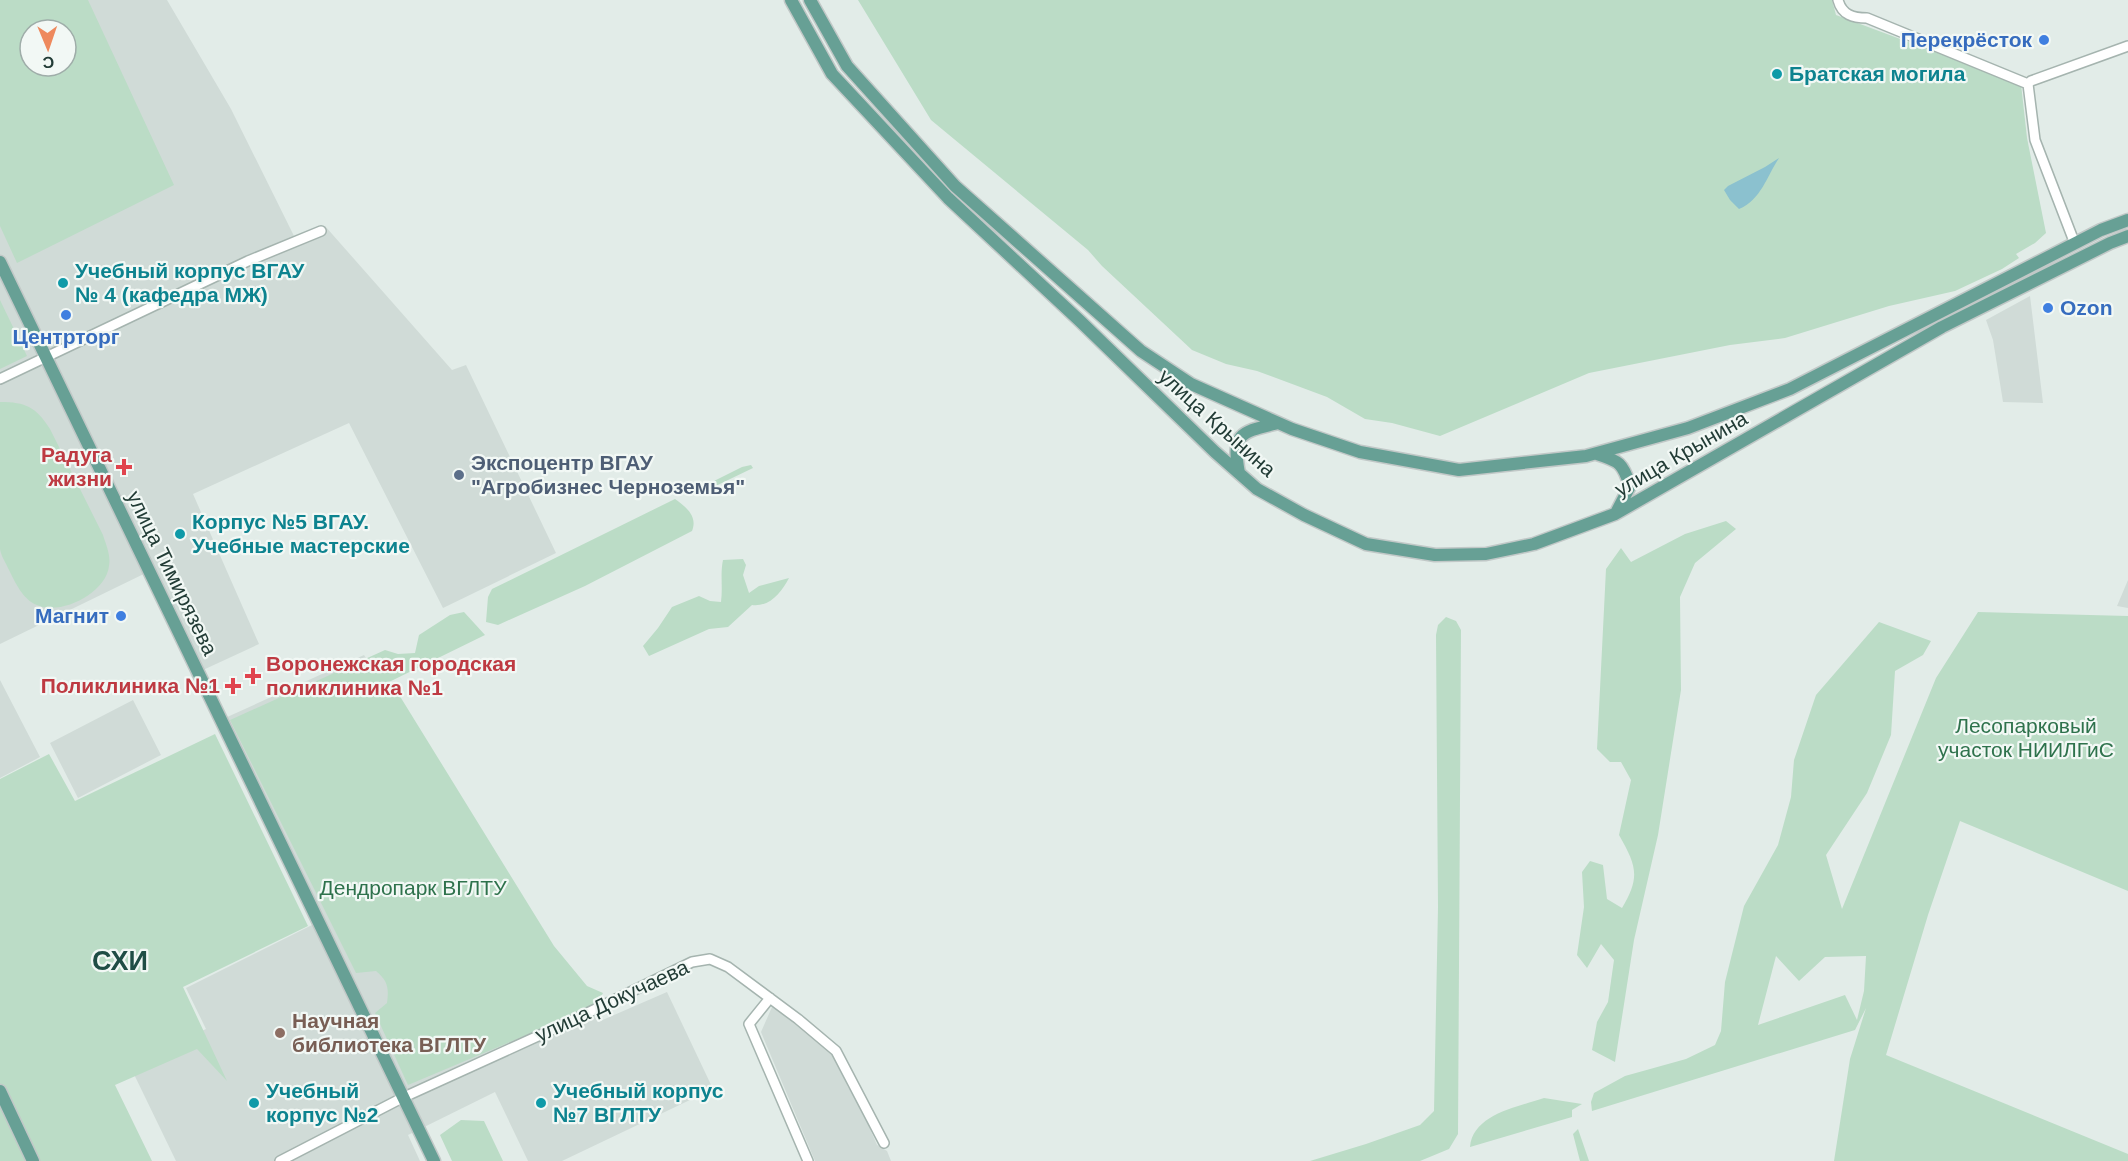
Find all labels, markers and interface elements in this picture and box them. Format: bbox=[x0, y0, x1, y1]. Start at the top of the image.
north arrow bbox=[18, 18, 78, 78]
place label: Перекрёсток bbox=[1901, 28, 2032, 51]
marker: Перекрёсток bbox=[2037, 33, 2051, 47]
text: С bbox=[42, 54, 55, 71]
place label: Братская могила bbox=[1789, 62, 1966, 85]
marker: Братская могила bbox=[1770, 67, 1784, 81]
place label: Учебный корпус ВГАУ № 4 (кафедра МЖ) bbox=[75, 259, 305, 306]
marker: Учебный корпус ВГАУ № 4 (кафедра МЖ) bbox=[56, 276, 70, 290]
place label: Ozon bbox=[2060, 296, 2113, 319]
marker: Ozon bbox=[2041, 301, 2055, 315]
marker: Центрторг bbox=[59, 308, 73, 322]
place label: Центрторг bbox=[12, 325, 120, 348]
street label: улица Крынина bbox=[1154, 364, 1281, 481]
street label: улица Крынина bbox=[1610, 406, 1751, 501]
place label: Радуга жизни bbox=[41, 443, 112, 490]
place label: Экспоцентр ВГАУ "Агробизнес Черноземья" bbox=[471, 451, 745, 498]
marker: Радуга жизни bbox=[117, 460, 131, 474]
marker: Экспоцентр ВГАУ "Агробизнес Черноземья" bbox=[452, 468, 466, 482]
street label: улица Тимирязева bbox=[123, 487, 222, 659]
place label: Корпус №5 ВГАУ. Учебные мастерские bbox=[192, 510, 410, 557]
marker: Корпус №5 ВГАУ. Учебные мастерские bbox=[173, 527, 187, 541]
place label: Магнит bbox=[35, 604, 109, 627]
marker: Магнит bbox=[114, 609, 128, 623]
place label: Воронежская городская поликлиника №1 bbox=[266, 652, 516, 699]
marker: Воронежская городская поликлиника №1 bbox=[244, 667, 262, 685]
place label: Поликлиника №1 bbox=[41, 674, 220, 697]
marker: Поликлиника №1 bbox=[224, 677, 242, 695]
park label: Лесопарковый участок НИИЛГиС bbox=[1938, 714, 2114, 761]
park label: Дендропарк ВГЛТУ bbox=[319, 876, 507, 899]
district label: СХИ bbox=[92, 946, 148, 976]
street label: улица Докучаева bbox=[531, 955, 692, 1046]
place label: Научная библиотека ВГЛТУ bbox=[292, 1009, 487, 1056]
marker: Научная библиотека ВГЛТУ bbox=[273, 1026, 287, 1040]
place label: Учебный корпус №2 bbox=[266, 1079, 378, 1126]
place label: Учебный корпус №7 ВГЛТУ bbox=[553, 1079, 724, 1126]
marker: Учебный корпус №2 bbox=[247, 1096, 261, 1110]
marker: Учебный корпус №7 ВГЛТУ bbox=[534, 1096, 548, 1110]

